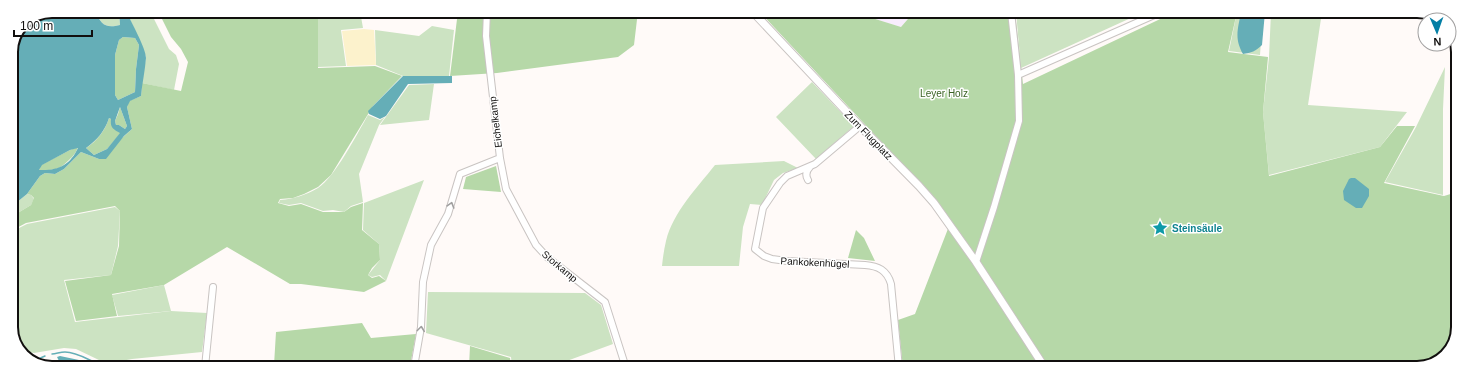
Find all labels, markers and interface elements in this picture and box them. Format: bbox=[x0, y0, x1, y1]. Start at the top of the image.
scale bar bbox=[14, 12, 92, 38]
north arrow bbox=[1417, 12, 1457, 52]
text: 100 m bbox=[20, 19, 53, 33]
text: N bbox=[1433, 36, 1442, 48]
park label: Leyer Holz bbox=[920, 88, 968, 99]
street label: Eichelkamp bbox=[487, 95, 504, 148]
street label: Zum Flugplatz bbox=[843, 109, 895, 162]
one-way arrow bbox=[446, 202, 455, 209]
place icon: Steinsäule bbox=[1151, 219, 1169, 237]
place label: Steinsäule bbox=[1172, 223, 1222, 234]
street label: Storkamp bbox=[540, 248, 580, 285]
street label: Pankokenhügel bbox=[780, 255, 850, 270]
one-way arrow bbox=[416, 326, 425, 332]

